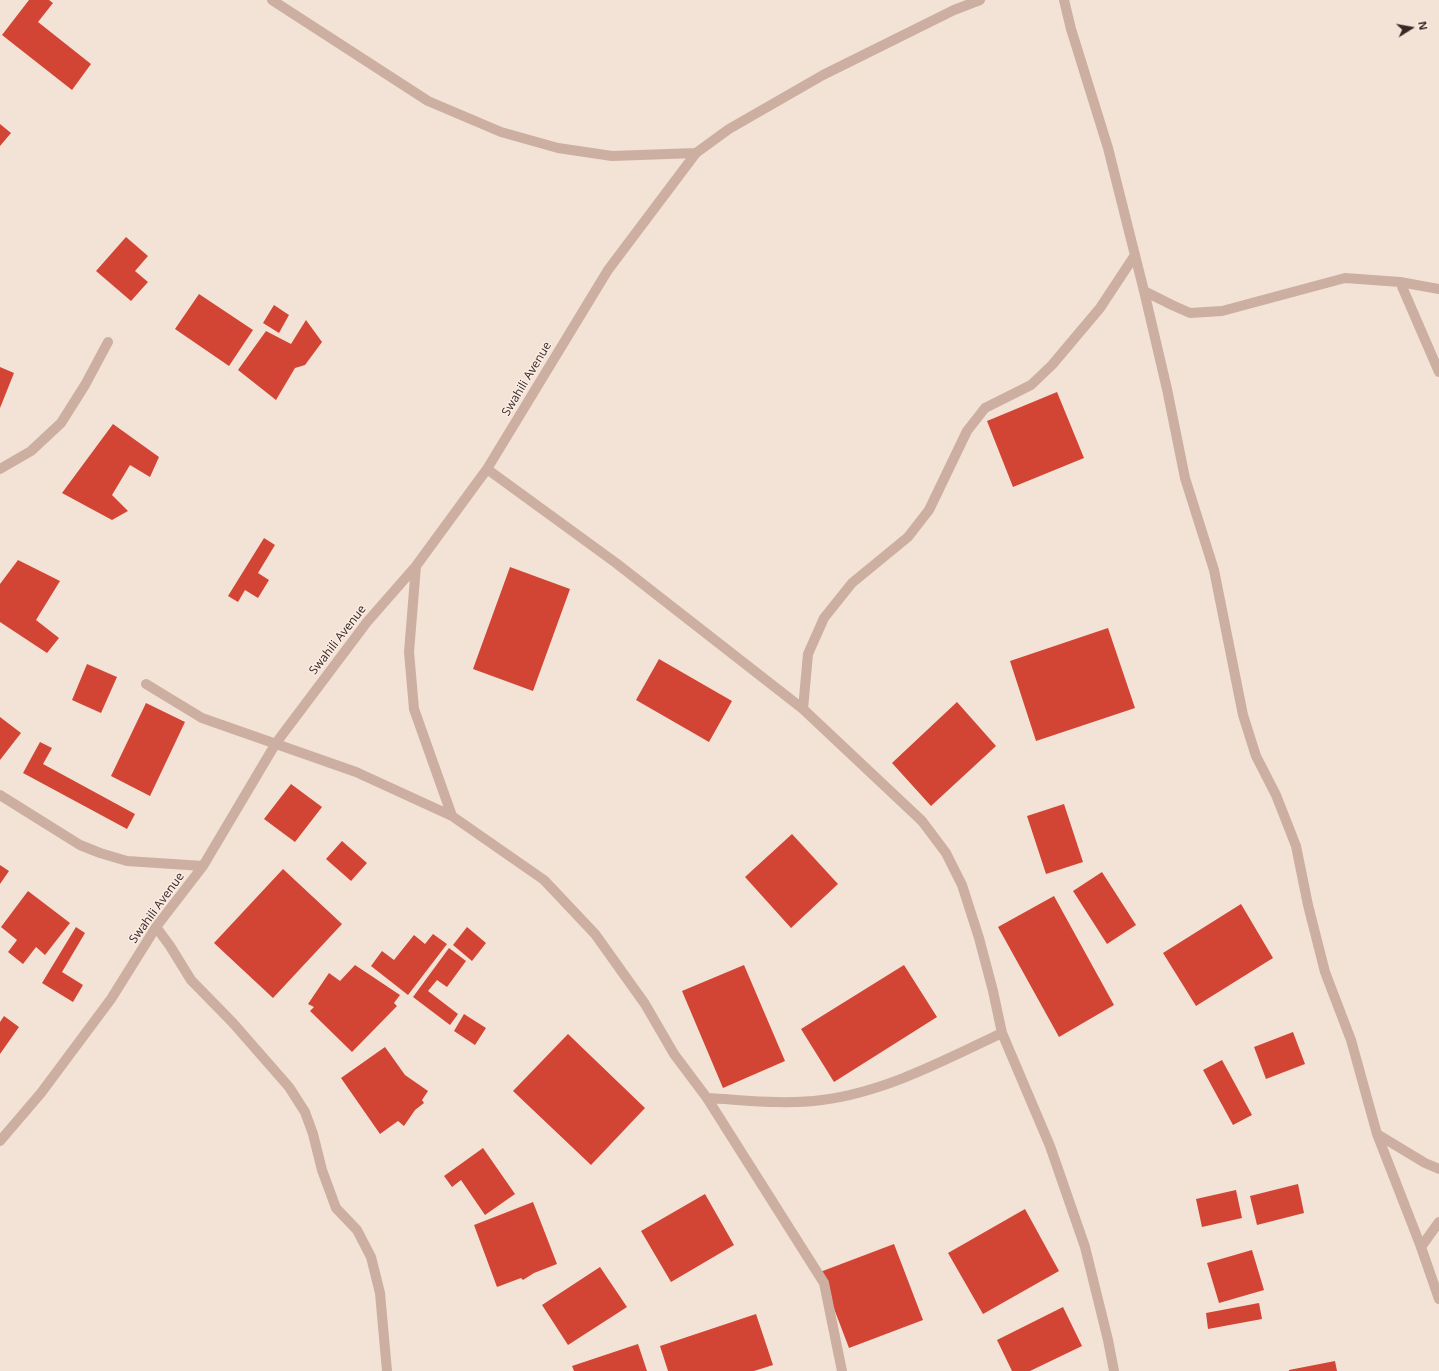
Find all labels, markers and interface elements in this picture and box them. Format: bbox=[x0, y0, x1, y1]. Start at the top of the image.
north arrow bbox=[1391, 8, 1431, 48]
text: N bbox=[1415, 20, 1431, 31]
street label: Swahili Avenue bbox=[499, 339, 555, 419]
street label: Swahili Avenue bbox=[307, 603, 369, 677]
street label: Swahili Avenue bbox=[127, 870, 187, 946]

